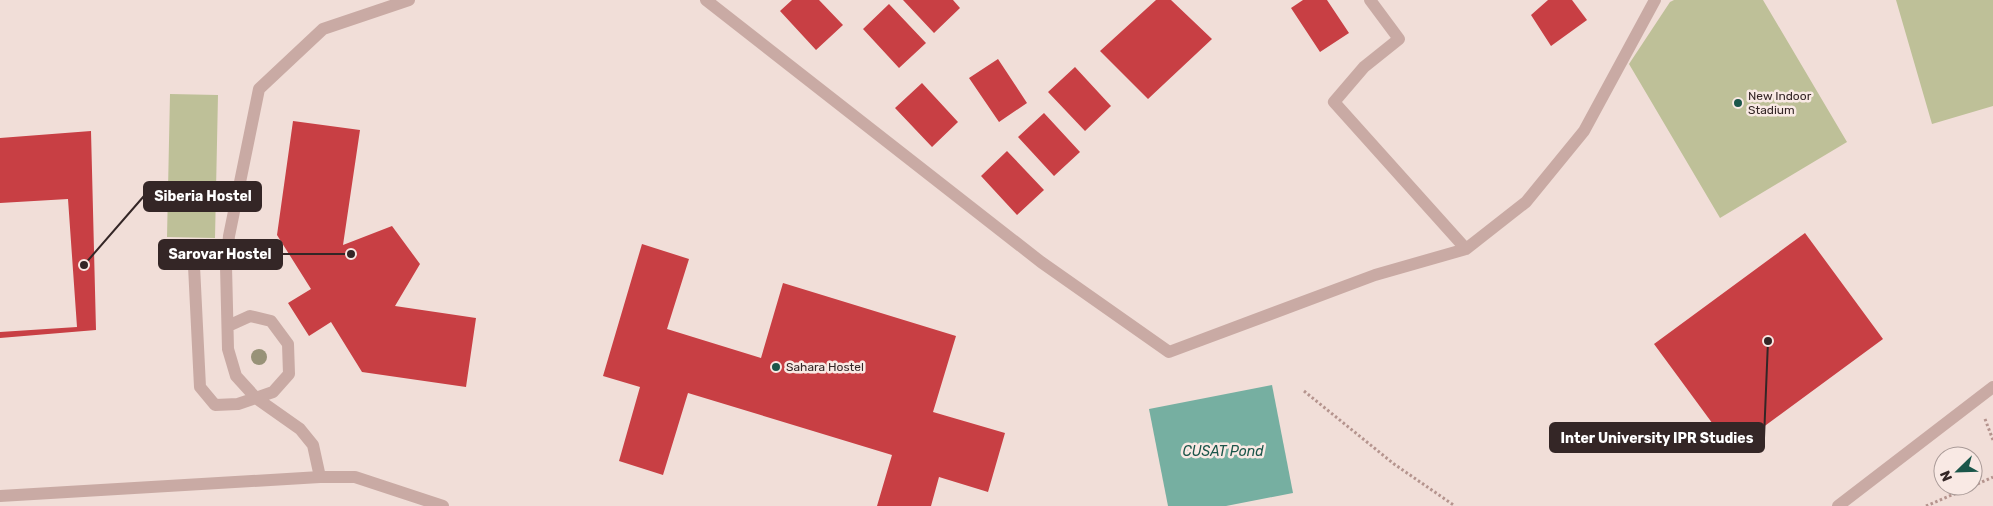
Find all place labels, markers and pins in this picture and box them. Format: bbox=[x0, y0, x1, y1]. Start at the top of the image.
place label: New Indoor Stadium bbox=[1748, 89, 1812, 117]
marker: New Indoor Stadium bbox=[1732, 97, 1744, 109]
callout: Siberia Hostel bbox=[144, 182, 261, 211]
callout: Sarovar Hostel bbox=[159, 240, 282, 269]
place label: Sahara Hostel bbox=[786, 360, 864, 374]
marker: Sahara Hostel bbox=[770, 361, 782, 373]
callout: Inter University IPR Studies bbox=[1550, 423, 1764, 452]

